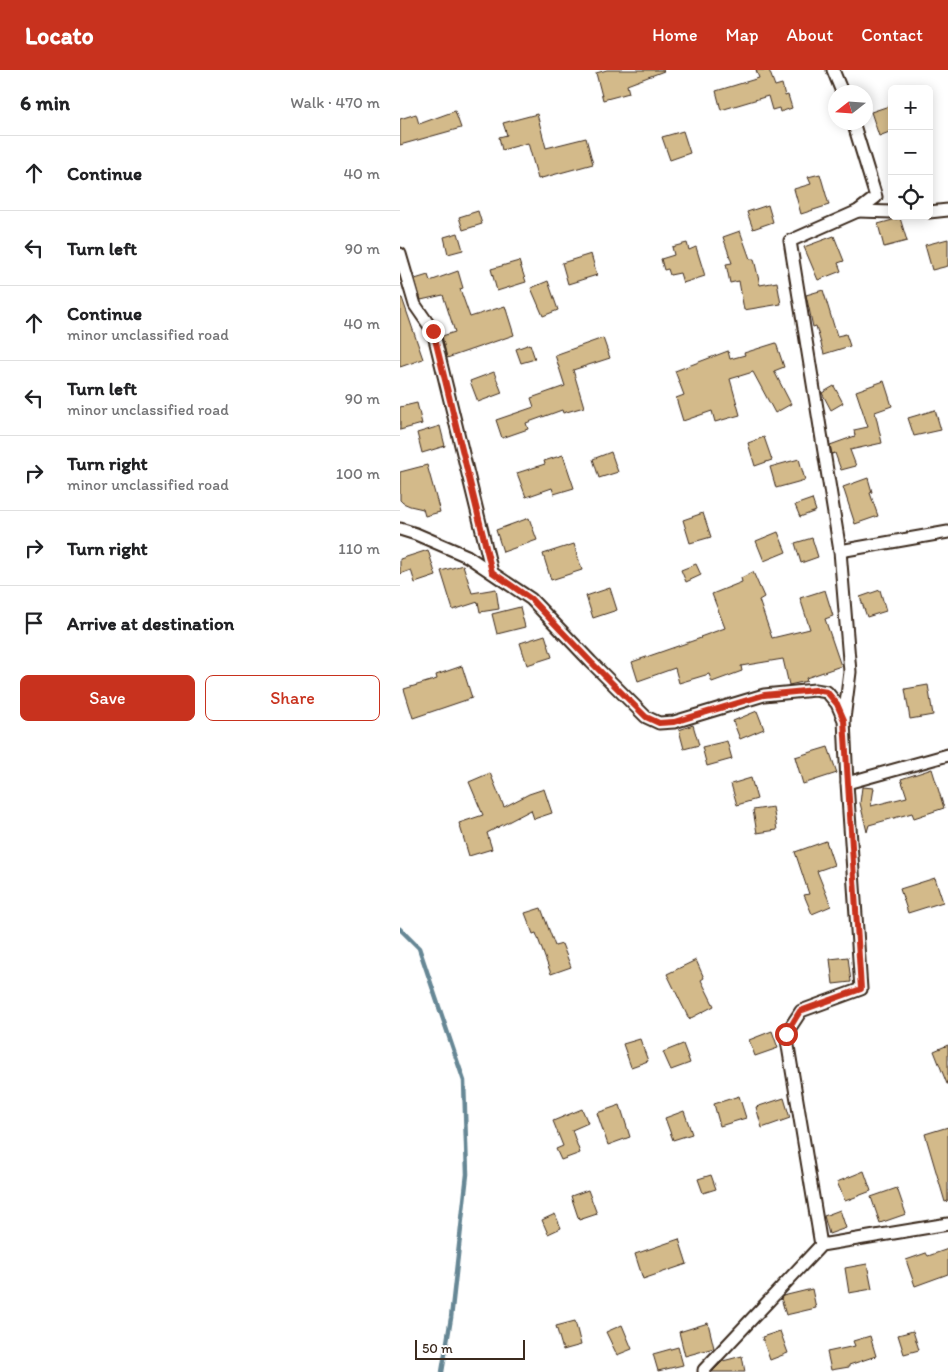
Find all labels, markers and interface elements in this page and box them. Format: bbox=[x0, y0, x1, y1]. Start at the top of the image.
text: Locato bbox=[25, 21, 94, 50]
text: Home bbox=[652, 24, 698, 46]
text: Map bbox=[726, 24, 759, 46]
text: About bbox=[787, 24, 833, 46]
text: Contact bbox=[861, 24, 923, 46]
north arrow bbox=[828, 85, 873, 130]
map controls bbox=[888, 85, 933, 220]
button: + bbox=[888, 85, 933, 130]
text: 6 min bbox=[20, 90, 70, 115]
text: Walk · 470 m bbox=[290, 93, 380, 112]
button: − bbox=[888, 130, 933, 175]
icon: ahead bbox=[20, 159, 48, 187]
text: Continue bbox=[67, 162, 142, 185]
text: 40 m bbox=[343, 164, 380, 183]
button: locate bbox=[888, 175, 933, 220]
icon: left bbox=[20, 234, 48, 262]
text: Turn left bbox=[67, 237, 137, 260]
text: 90 m bbox=[345, 239, 380, 258]
text: Continue bbox=[67, 302, 142, 325]
icon: ahead bbox=[20, 309, 48, 337]
text: 40 m bbox=[343, 314, 380, 333]
route end bbox=[422, 320, 445, 343]
text: minor unclassified road bbox=[67, 325, 229, 344]
text: Turn left bbox=[67, 377, 137, 400]
icon: left bbox=[20, 384, 48, 412]
text: 90 m bbox=[345, 389, 380, 408]
text: minor unclassified road bbox=[67, 400, 229, 419]
text: Turn right bbox=[67, 452, 148, 475]
icon: right bbox=[20, 459, 48, 487]
text: 100 m bbox=[336, 464, 380, 483]
text: minor unclassified road bbox=[67, 475, 229, 494]
icon: right bbox=[20, 534, 48, 562]
text: Turn right bbox=[67, 537, 148, 560]
text: 110 m bbox=[338, 539, 380, 558]
icon: arrive bbox=[20, 609, 48, 637]
text: Arrive at destination bbox=[67, 612, 234, 635]
button: Save bbox=[20, 675, 195, 721]
button: Share bbox=[205, 675, 380, 721]
route start bbox=[775, 1023, 798, 1046]
scale bar bbox=[415, 1337, 525, 1360]
text: 50 m bbox=[422, 1340, 453, 1357]

